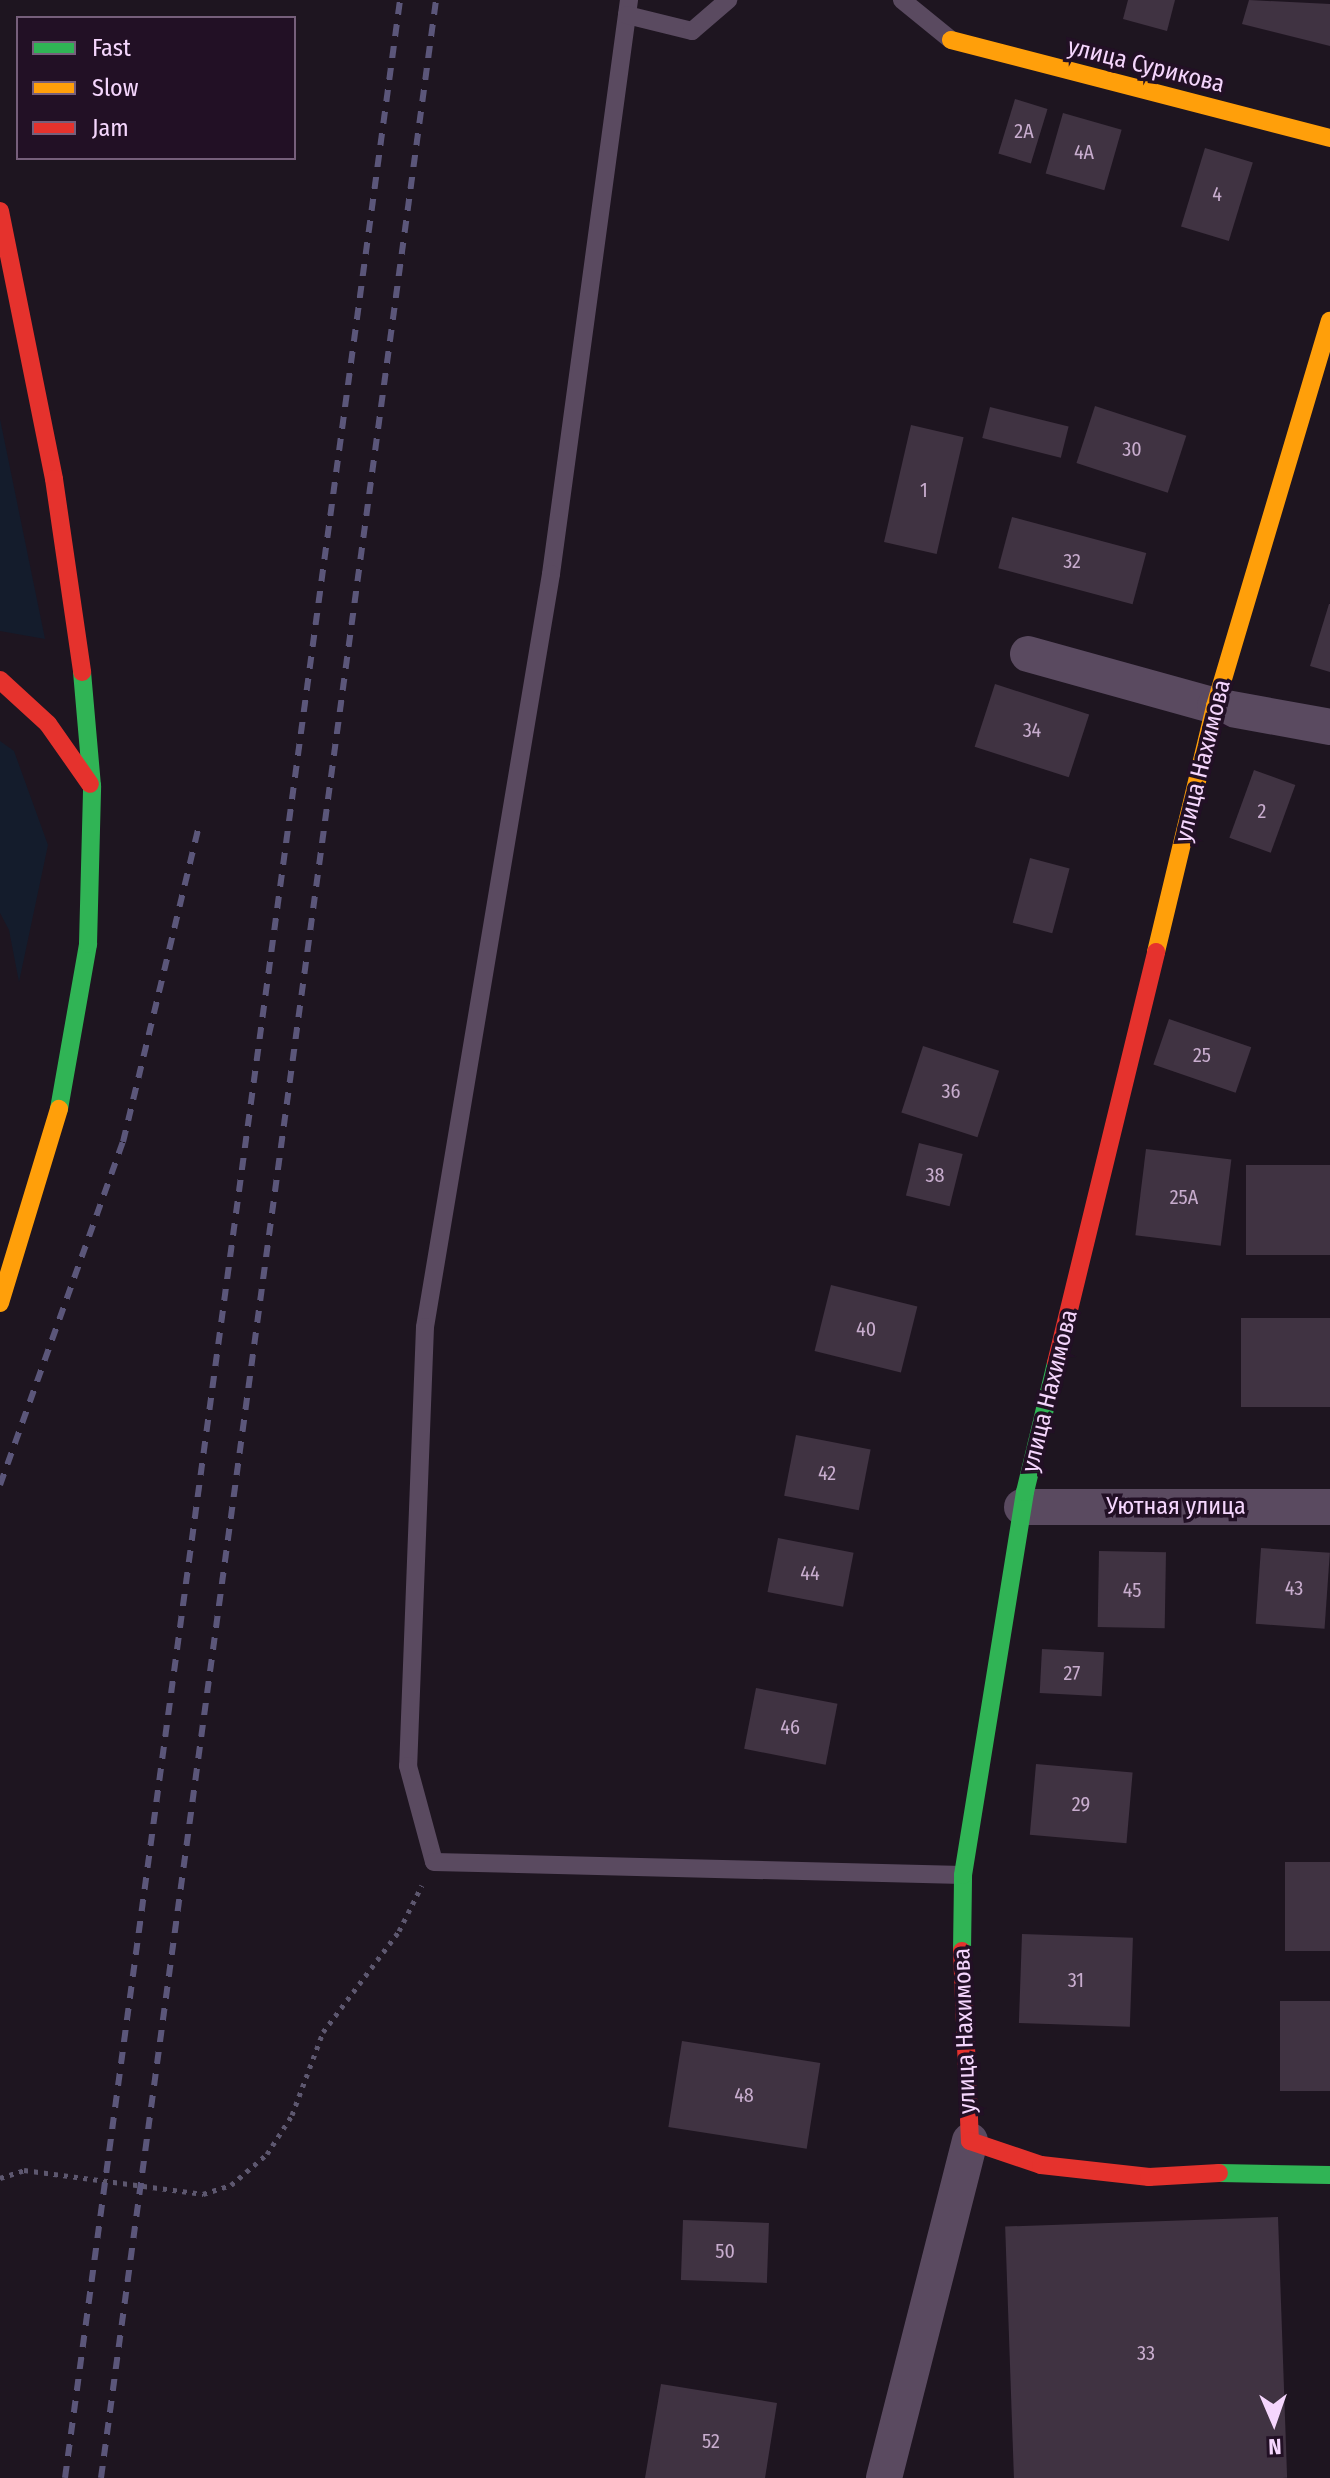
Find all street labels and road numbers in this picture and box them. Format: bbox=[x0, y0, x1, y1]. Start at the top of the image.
street label: улица Сурикова bbox=[1065, 33, 1227, 99]
street label: улица Нахимова bbox=[1169, 677, 1237, 845]
street label: улица Нахимова bbox=[1016, 1307, 1084, 1475]
street label: Уютная улица bbox=[1106, 1493, 1246, 1521]
street label: улица Нахимова bbox=[948, 1947, 982, 2115]

